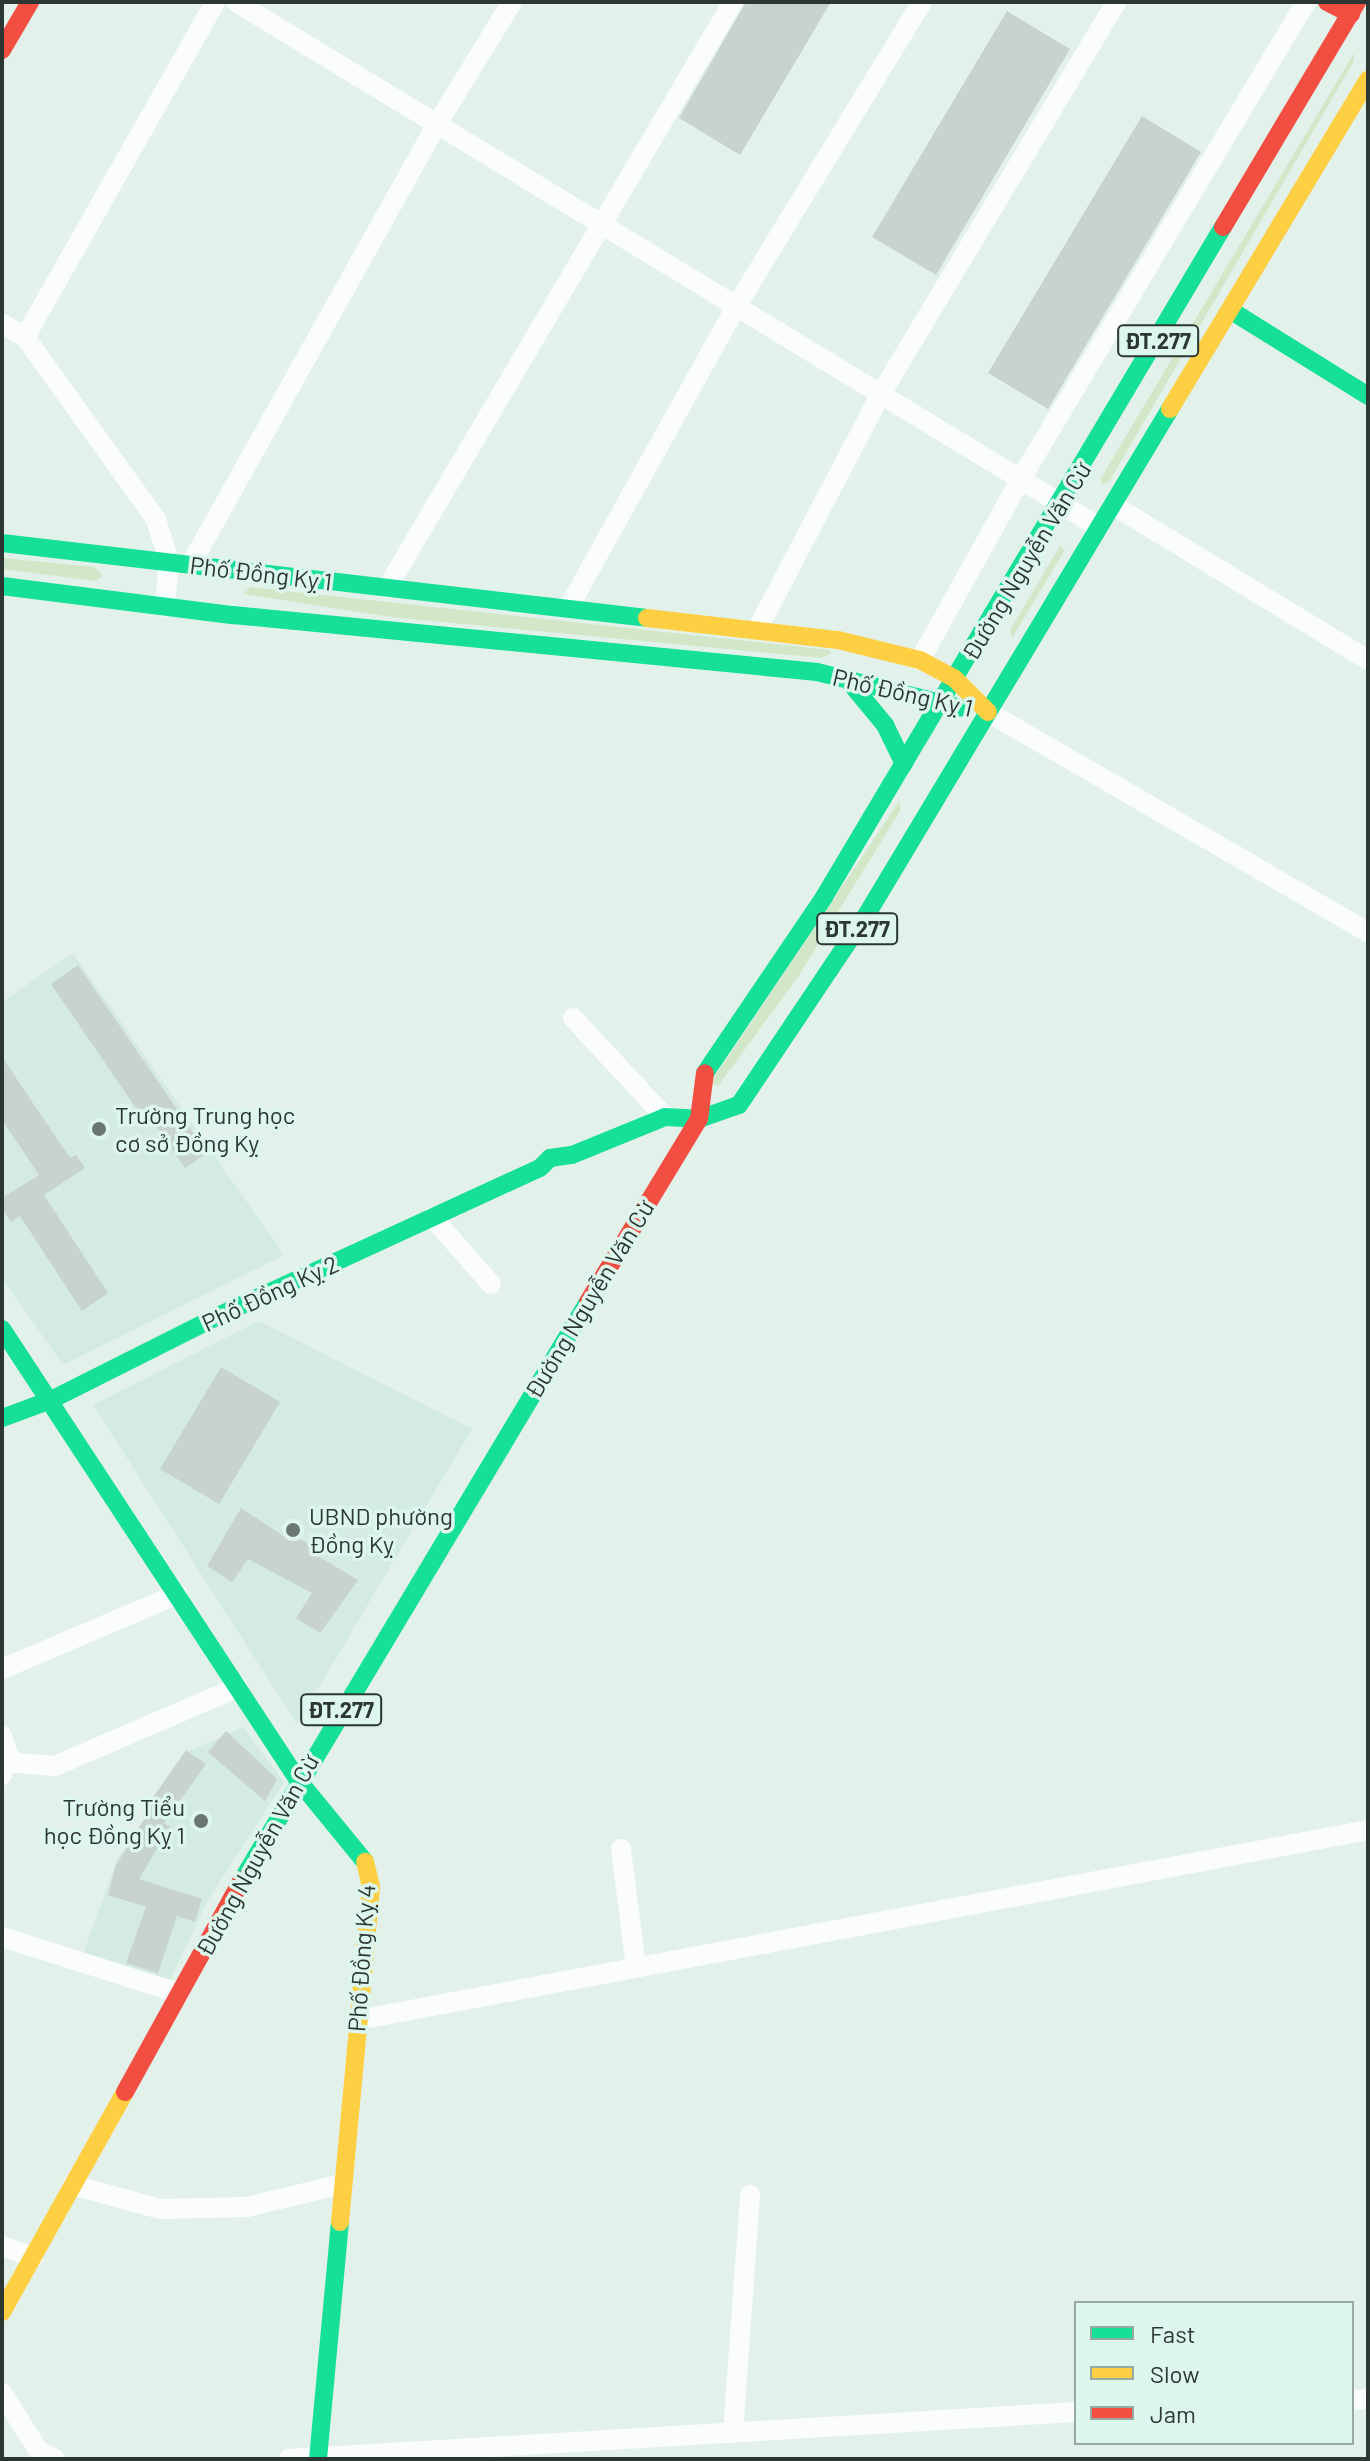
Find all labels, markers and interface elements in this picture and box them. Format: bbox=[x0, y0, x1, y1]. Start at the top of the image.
road number: ĐT.277 bbox=[1116, 323, 1200, 359]
street label: Đường Nguyễn Văn Cừ bbox=[955, 457, 1097, 665]
street label: Phố Đồng Kỵ 1 bbox=[188, 550, 334, 596]
street label: Phố Đồng Kỵ 1 bbox=[830, 662, 976, 722]
road number: ĐT.277 bbox=[815, 911, 899, 947]
place label: Trường Trung học cơ sở Đồng Kỵ bbox=[115, 1101, 295, 1157]
marker: Trường Trung học cơ sở Đồng Kỵ bbox=[90, 1120, 108, 1138]
street label: Đường Nguyễn Văn Cừ bbox=[518, 1195, 660, 1403]
street label: Phố Đồng Kỵ 2 bbox=[197, 1249, 343, 1337]
place label: UBND phường Đồng Kỵ bbox=[309, 1502, 453, 1558]
marker: UBND phường Đồng Kỵ bbox=[284, 1521, 302, 1539]
road number: ĐT.277 bbox=[299, 1692, 383, 1728]
street label: Đường Nguyễn Văn Cừ bbox=[190, 1749, 324, 1961]
place label: Trường Tiểu học Đồng Kỵ 1 bbox=[44, 1793, 185, 1849]
marker: Trường Tiểu học Đồng Kỵ 1 bbox=[192, 1812, 210, 1830]
street label: Phố Đồng Kỵ 4 bbox=[341, 1883, 381, 2033]
legend bbox=[1074, 2301, 1354, 2445]
text: Fast bbox=[1150, 2319, 1195, 2348]
text: Slow bbox=[1150, 2359, 1199, 2388]
text: Jam bbox=[1150, 2399, 1196, 2428]

